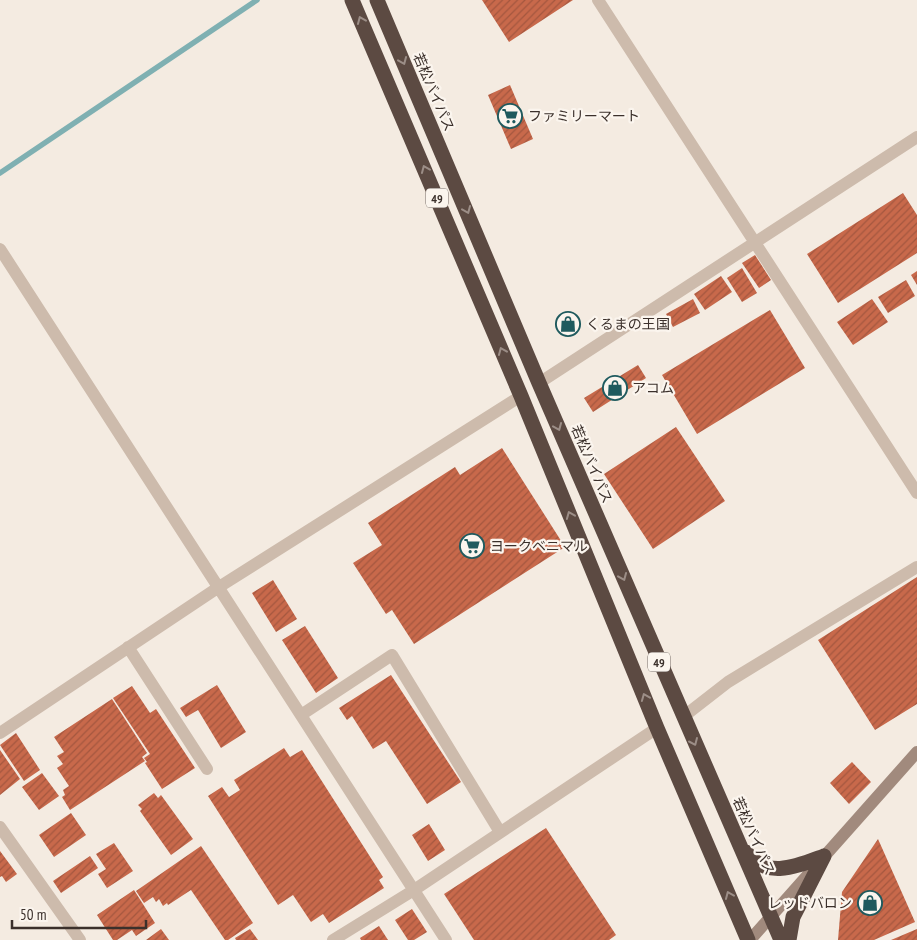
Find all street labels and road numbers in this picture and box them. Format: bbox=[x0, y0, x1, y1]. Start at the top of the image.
street label: 若松バイパス bbox=[409, 50, 459, 134]
road number: 49 bbox=[426, 188, 448, 208]
street label: 若松バイパス bbox=[567, 422, 617, 506]
road number: 49 bbox=[648, 652, 670, 672]
street label: 若松バイパス bbox=[729, 794, 779, 878]

